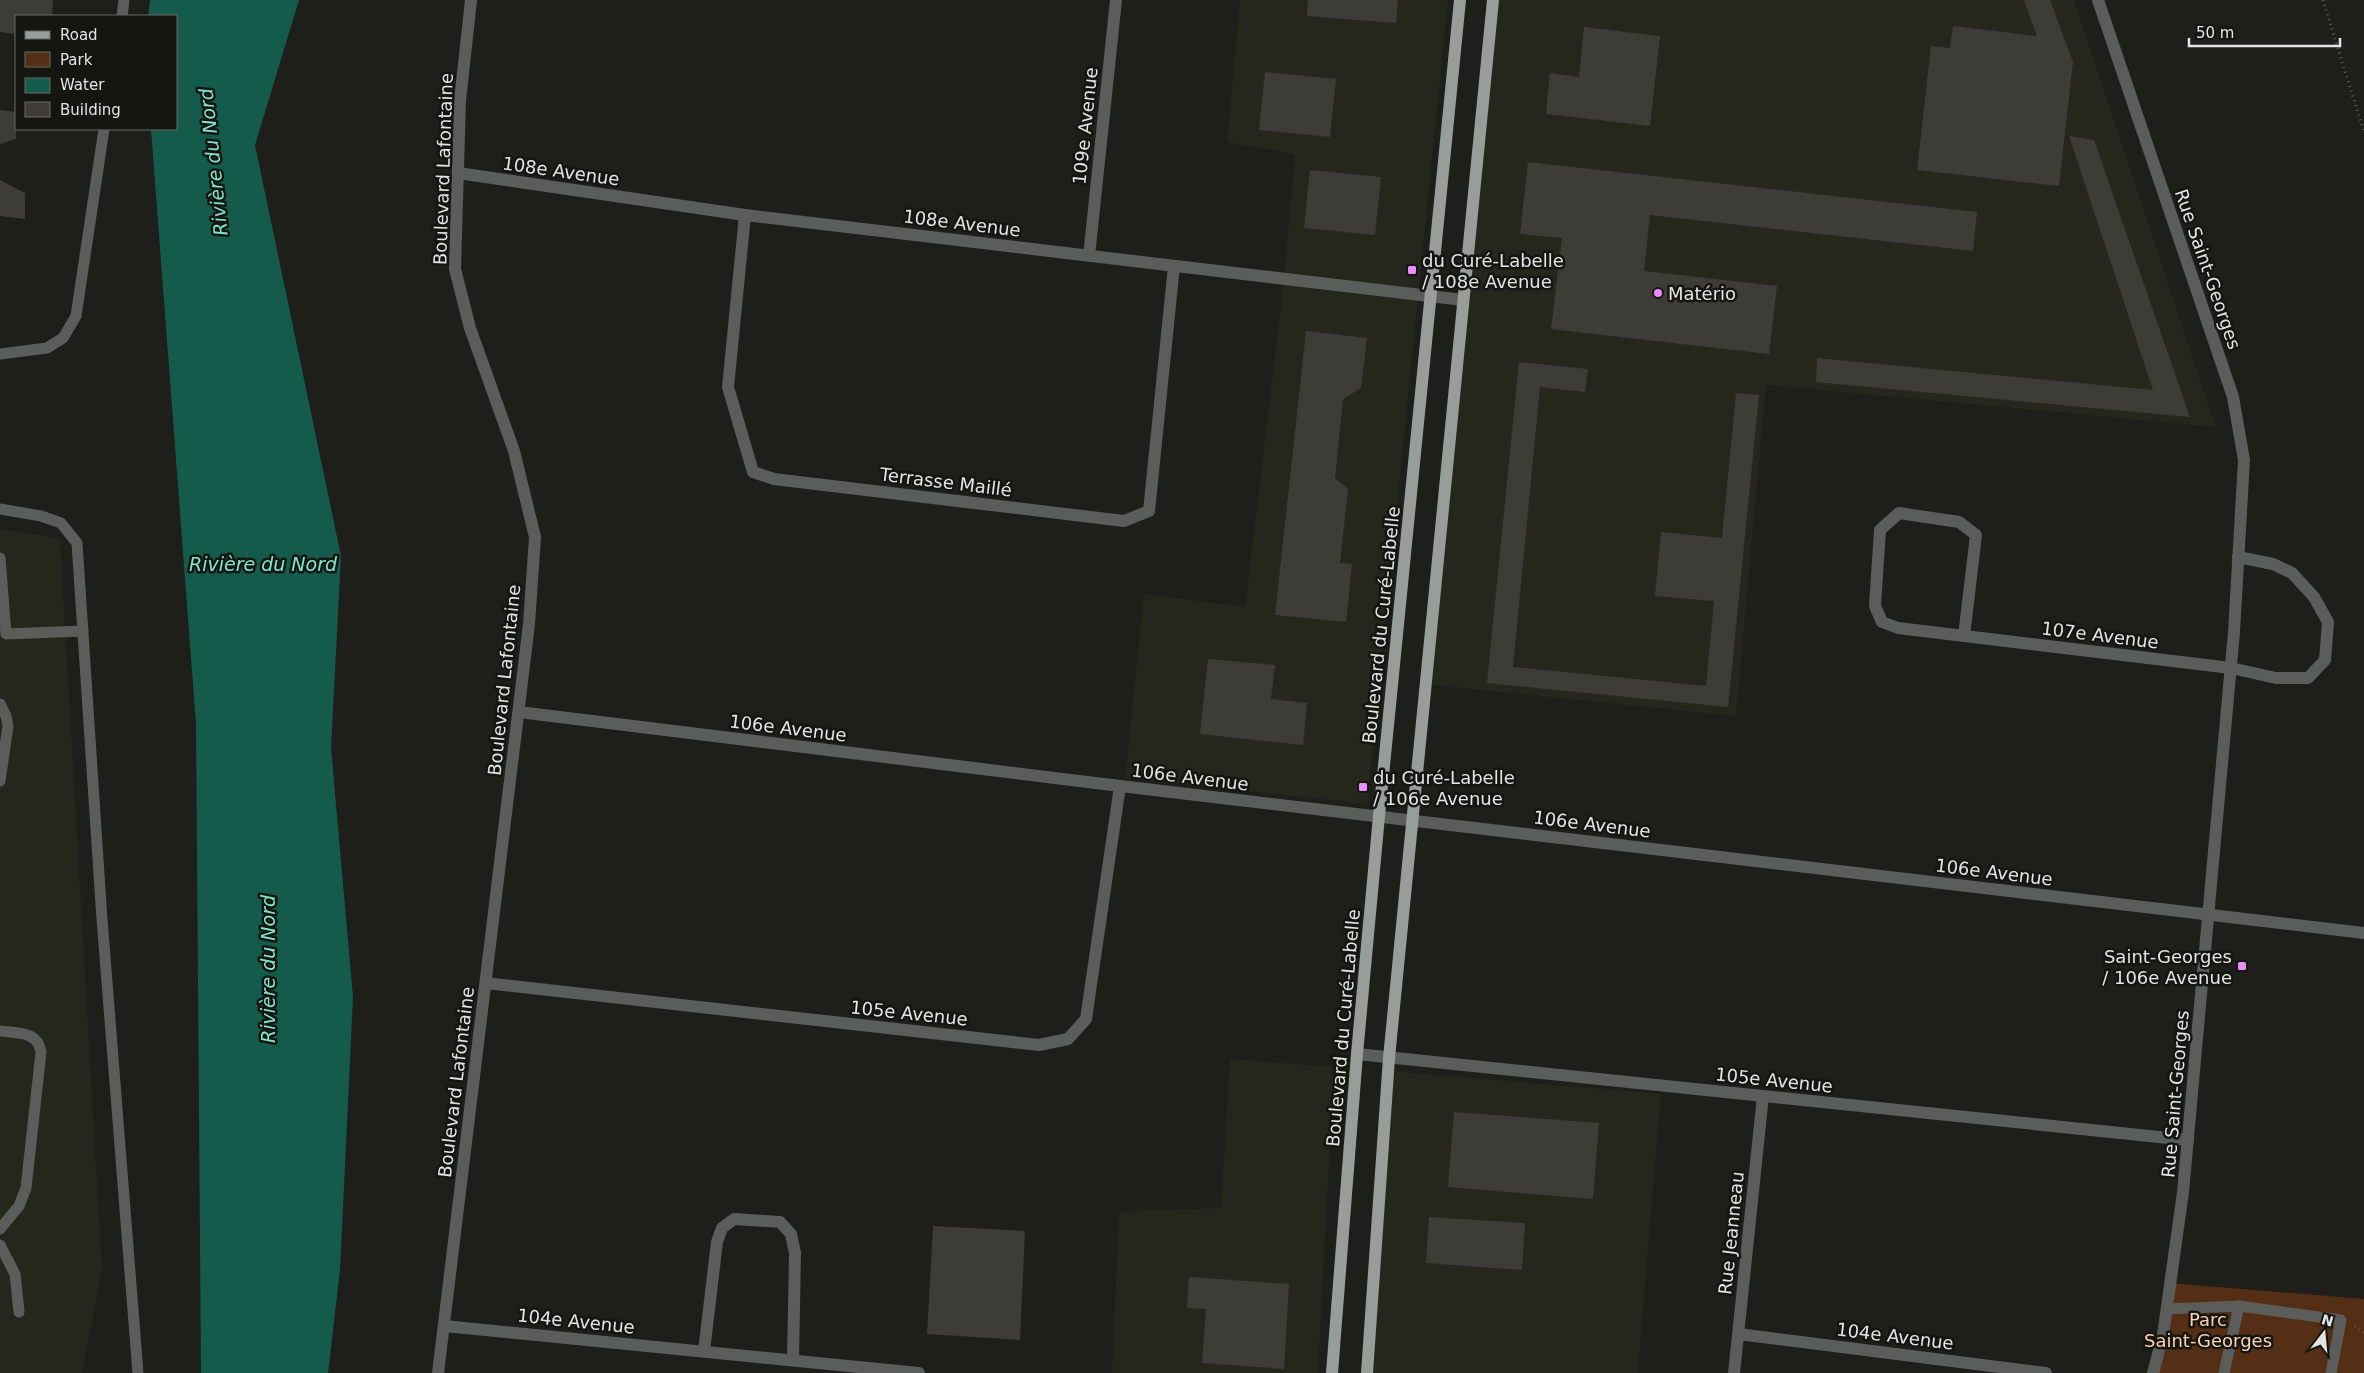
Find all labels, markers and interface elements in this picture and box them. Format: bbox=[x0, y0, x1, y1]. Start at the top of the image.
legend bbox=[15, 15, 178, 130]
scale bar bbox=[2189, 15, 2340, 47]
text: 50 m bbox=[2196, 24, 2234, 42]
text: Road bbox=[60, 26, 98, 44]
text: Park bbox=[60, 51, 93, 69]
street label: 109e Avenue bbox=[1068, 66, 1102, 186]
street label: Boulevard Lafontaine bbox=[429, 73, 457, 265]
text: Water bbox=[60, 76, 105, 94]
water label: Rivière du Nord bbox=[194, 86, 232, 237]
text: Building bbox=[60, 101, 121, 119]
street label: 108e Avenue bbox=[501, 152, 621, 190]
street label: Rue Saint-Georges bbox=[2171, 186, 2245, 352]
street label: 108e Avenue bbox=[902, 205, 1022, 241]
place label: du Curé-Labelle / 108e Avenue bbox=[1422, 250, 1564, 292]
marker: du Curé-Labelle / 108e Avenue bbox=[1406, 264, 1418, 276]
place label: Matério bbox=[1668, 283, 1736, 304]
marker: Matério bbox=[1652, 287, 1664, 299]
street label: Terrasse Maillé bbox=[878, 463, 1013, 501]
street label: Boulevard du Curé-Labelle bbox=[1358, 505, 1404, 745]
water label: Rivière du Nord bbox=[189, 553, 338, 575]
street label: Boulevard Lafontaine bbox=[484, 583, 524, 777]
street label: 107e Avenue bbox=[2040, 617, 2160, 653]
street label: 106e Avenue bbox=[728, 710, 848, 746]
street label: 106e Avenue bbox=[1130, 759, 1250, 795]
place label: du Curé-Labelle / 106e Avenue bbox=[1373, 767, 1515, 809]
marker: du Curé-Labelle / 106e Avenue bbox=[1357, 781, 1369, 793]
street label: 106e Avenue bbox=[1532, 806, 1652, 842]
street label: 106e Avenue bbox=[1934, 854, 2054, 890]
water label: Rivière du Nord bbox=[257, 894, 279, 1043]
street label: Boulevard du Curé-Labelle bbox=[1322, 908, 1364, 1148]
place label: Saint-Georges / 106e Avenue bbox=[2102, 946, 2232, 988]
marker: Saint-Georges / 106e Avenue bbox=[2236, 960, 2248, 972]
street label: Boulevard Lafontaine bbox=[434, 985, 478, 1179]
street label: 105e Avenue bbox=[849, 996, 969, 1030]
street label: Rue Saint-Georges bbox=[2157, 1009, 2193, 1179]
street label: 105e Avenue bbox=[1714, 1063, 1834, 1097]
street label: Rue Jeanneau bbox=[1714, 1170, 1748, 1296]
street label: 104e Avenue bbox=[516, 1304, 636, 1338]
north arrow bbox=[2299, 1308, 2349, 1358]
park label: Parc Saint-Georges bbox=[2144, 1309, 2272, 1351]
text: N bbox=[2320, 1311, 2335, 1330]
street label: 104e Avenue bbox=[1835, 1318, 1955, 1354]

